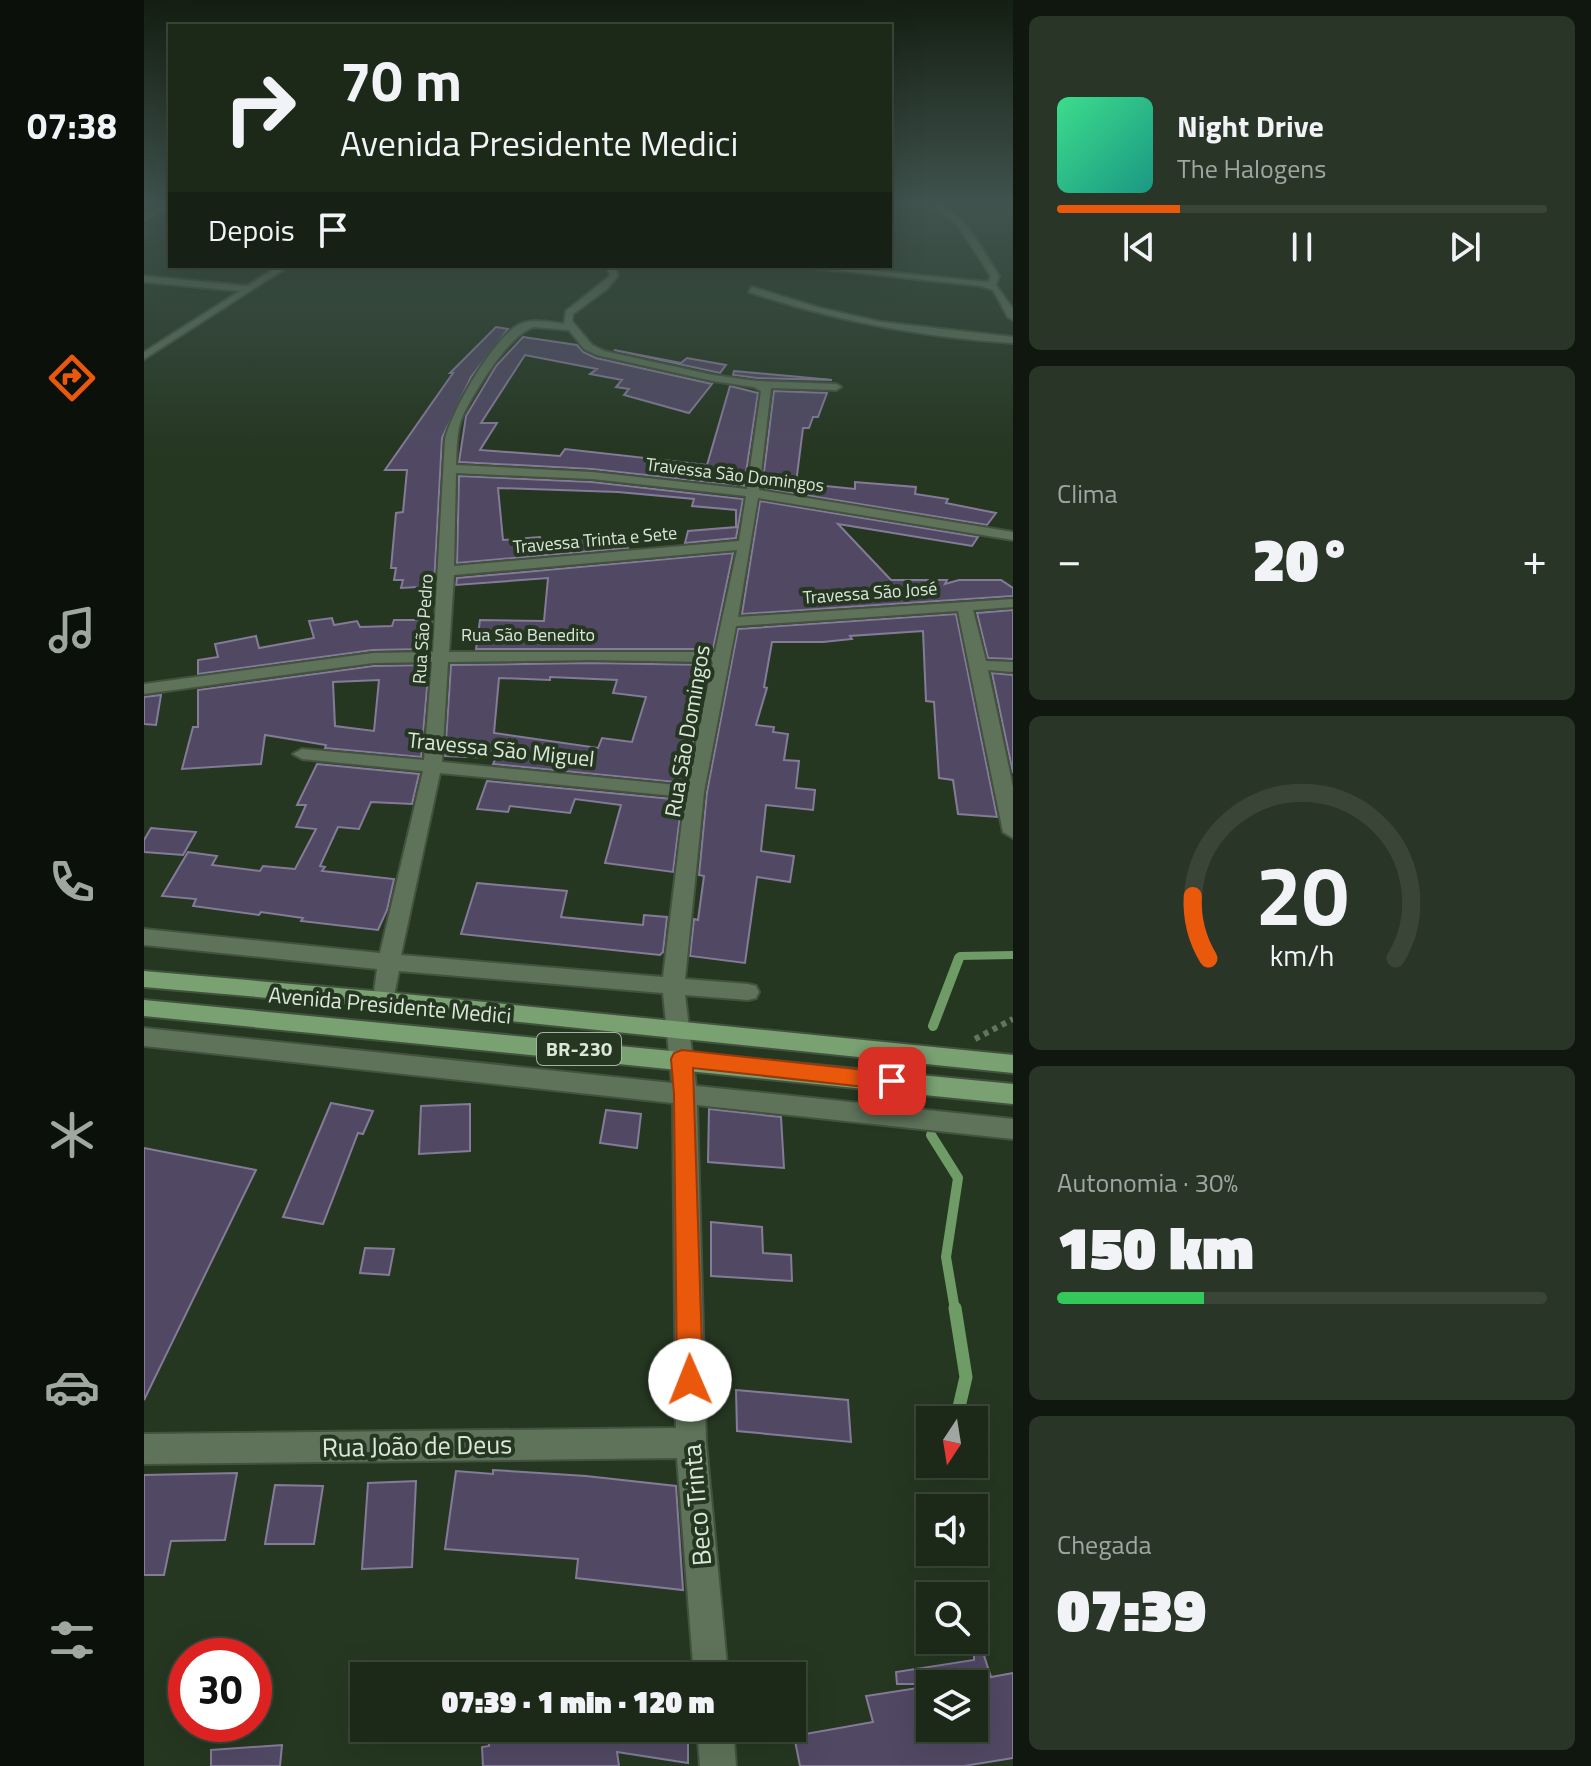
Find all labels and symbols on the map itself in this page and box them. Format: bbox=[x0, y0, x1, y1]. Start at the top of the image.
street label: Travessa São Domingos bbox=[644, 450, 826, 499]
street label: Travessa Trinta e Sete bbox=[512, 519, 678, 560]
street label: Rua São Pedro bbox=[405, 573, 440, 685]
street label: Travessa São José bbox=[802, 574, 938, 611]
street label: Rua São Benedito bbox=[461, 621, 595, 648]
street label: Rua São Domingos bbox=[655, 642, 719, 820]
street label: Travessa São Miguel bbox=[406, 722, 596, 776]
street label: Avenida Presidente Medici bbox=[267, 977, 513, 1033]
road number: BR-230 bbox=[537, 1033, 621, 1065]
pin bbox=[858, 1047, 926, 1115]
position arrow bbox=[648, 1338, 732, 1422]
north arrow bbox=[916, 1406, 988, 1478]
street label: Rua João de Deus bbox=[321, 1424, 513, 1467]
street label: Beco Trinta bbox=[672, 1443, 721, 1567]
speed limit sign: 30 bbox=[168, 1638, 272, 1742]

